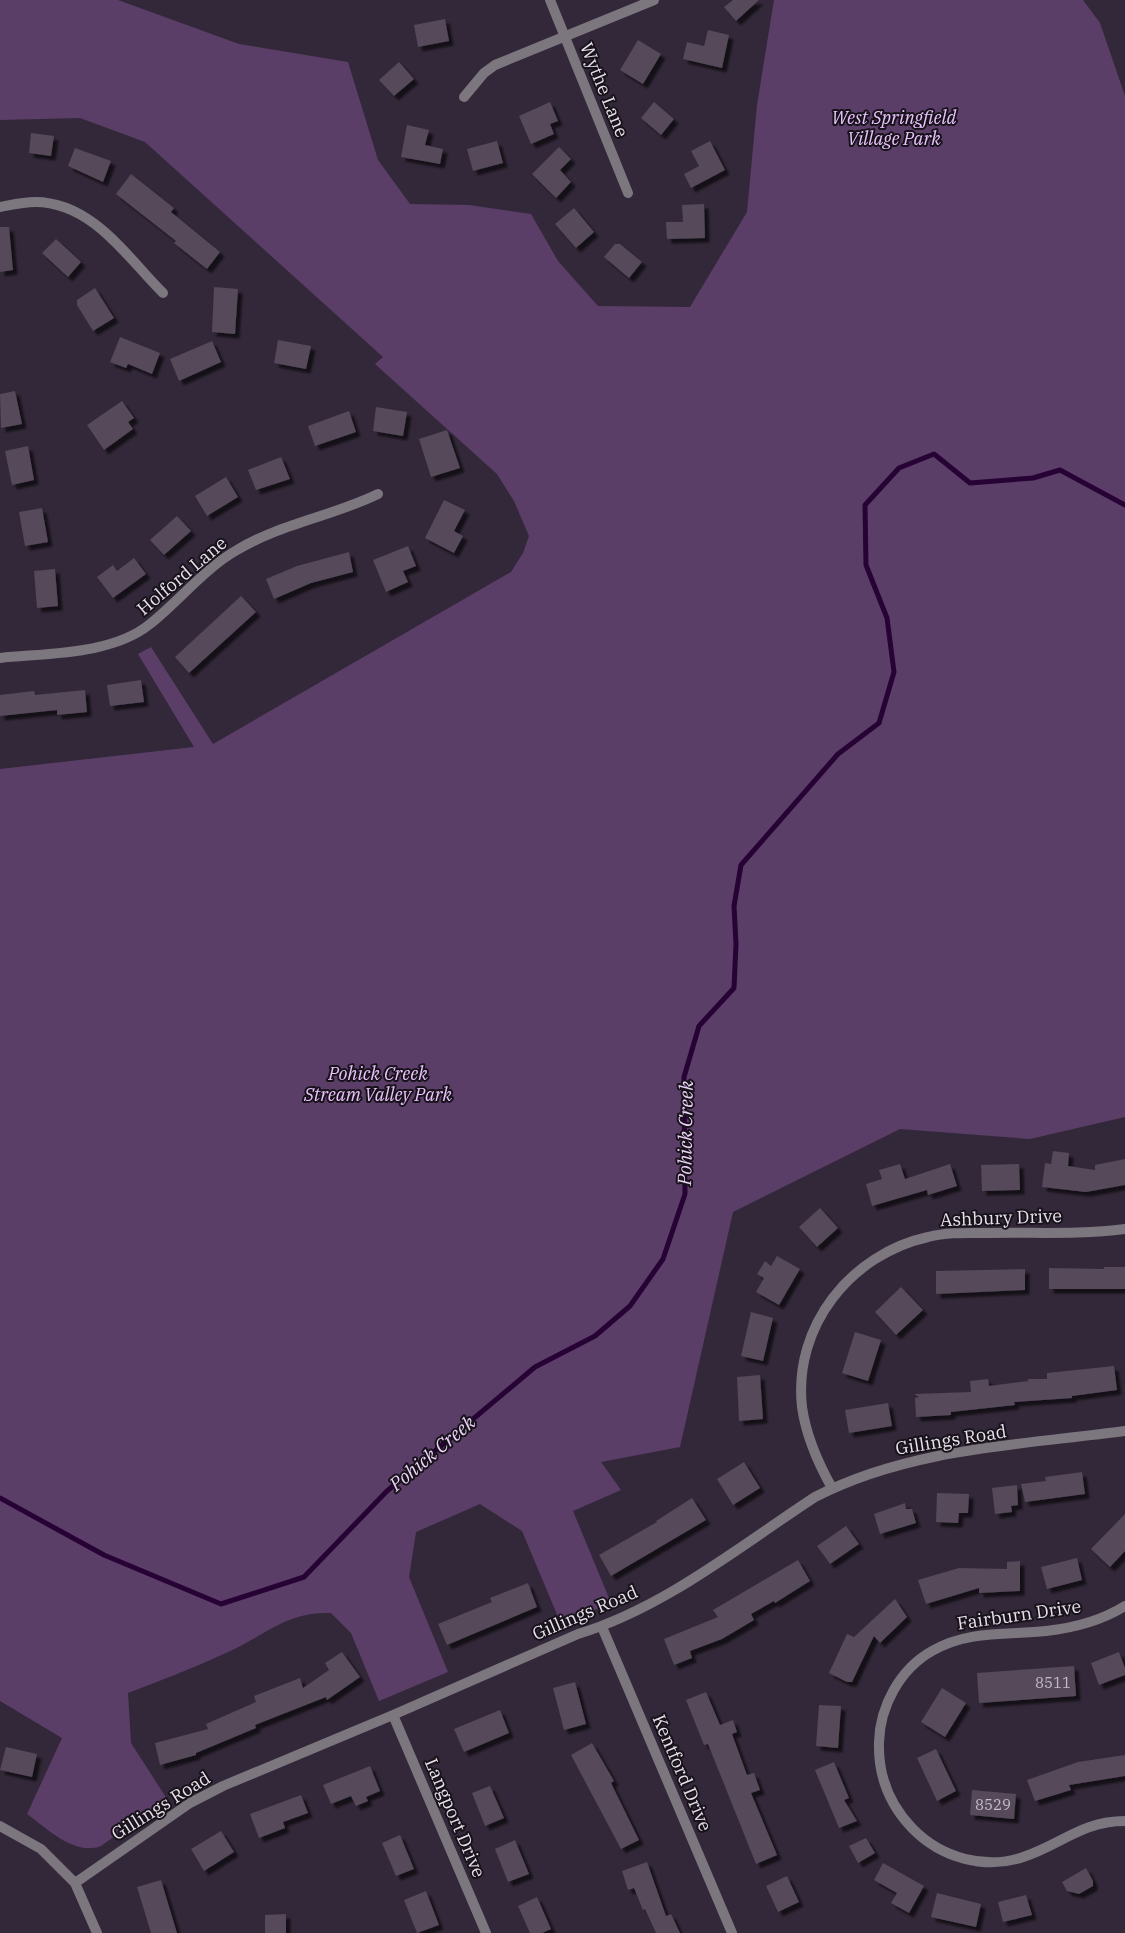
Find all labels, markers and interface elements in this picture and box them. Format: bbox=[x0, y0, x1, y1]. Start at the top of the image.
street label: Wythe Lane bbox=[575, 39, 634, 140]
park label: West Springfield Village Park bbox=[832, 106, 957, 150]
street label: Holford Lane bbox=[132, 531, 231, 620]
park label: Pohick Creek Stream Valley Park bbox=[303, 1062, 453, 1106]
water label: Pohick Creek bbox=[672, 1079, 698, 1187]
street label: Ashbury Drive bbox=[940, 1204, 1062, 1231]
water label: Pohick Creek bbox=[383, 1409, 481, 1497]
street label: Gillings Road bbox=[894, 1419, 1008, 1460]
street label: Gillings Road bbox=[529, 1580, 641, 1645]
street label: Fairburn Drive bbox=[955, 1594, 1082, 1635]
house number: 8511 bbox=[1035, 1673, 1071, 1692]
street label: Kentford Drive bbox=[648, 1711, 717, 1835]
street label: Langport Drive bbox=[420, 1755, 491, 1881]
street label: Gillings Road bbox=[107, 1766, 214, 1845]
house number: 8529 bbox=[975, 1795, 1011, 1814]

